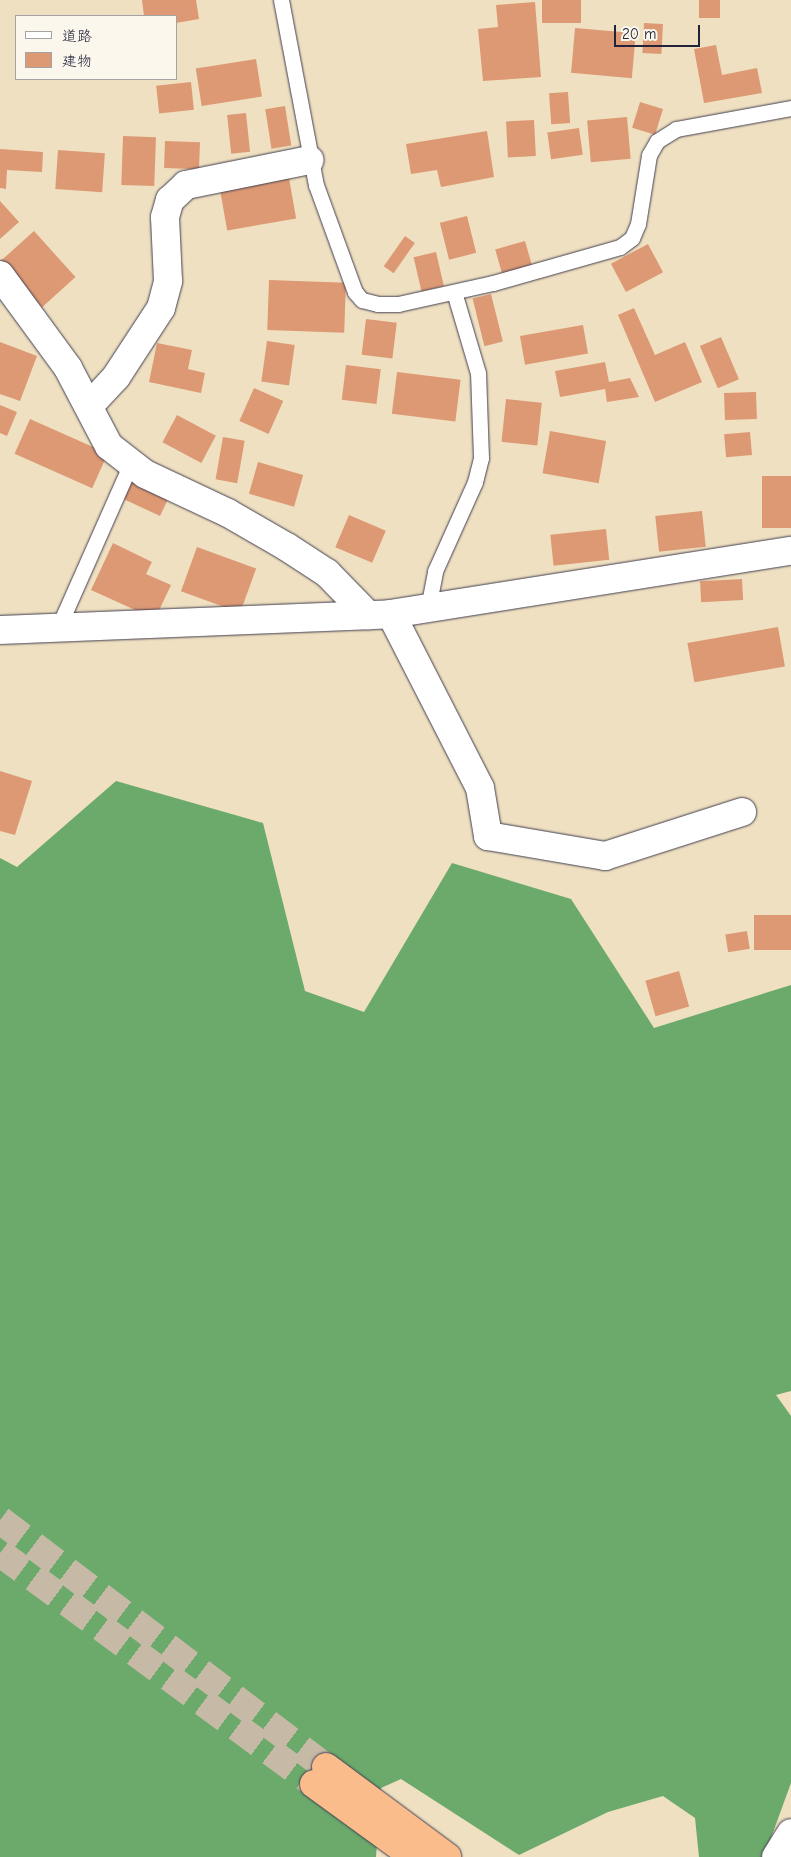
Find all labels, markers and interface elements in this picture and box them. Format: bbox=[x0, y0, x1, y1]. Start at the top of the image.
legend bbox=[15, 15, 178, 80]
scale bar bbox=[616, 15, 702, 47]
text: 20 m bbox=[622, 25, 656, 43]
text: 道路 bbox=[62, 27, 92, 45]
text: 建物 bbox=[62, 52, 92, 70]

